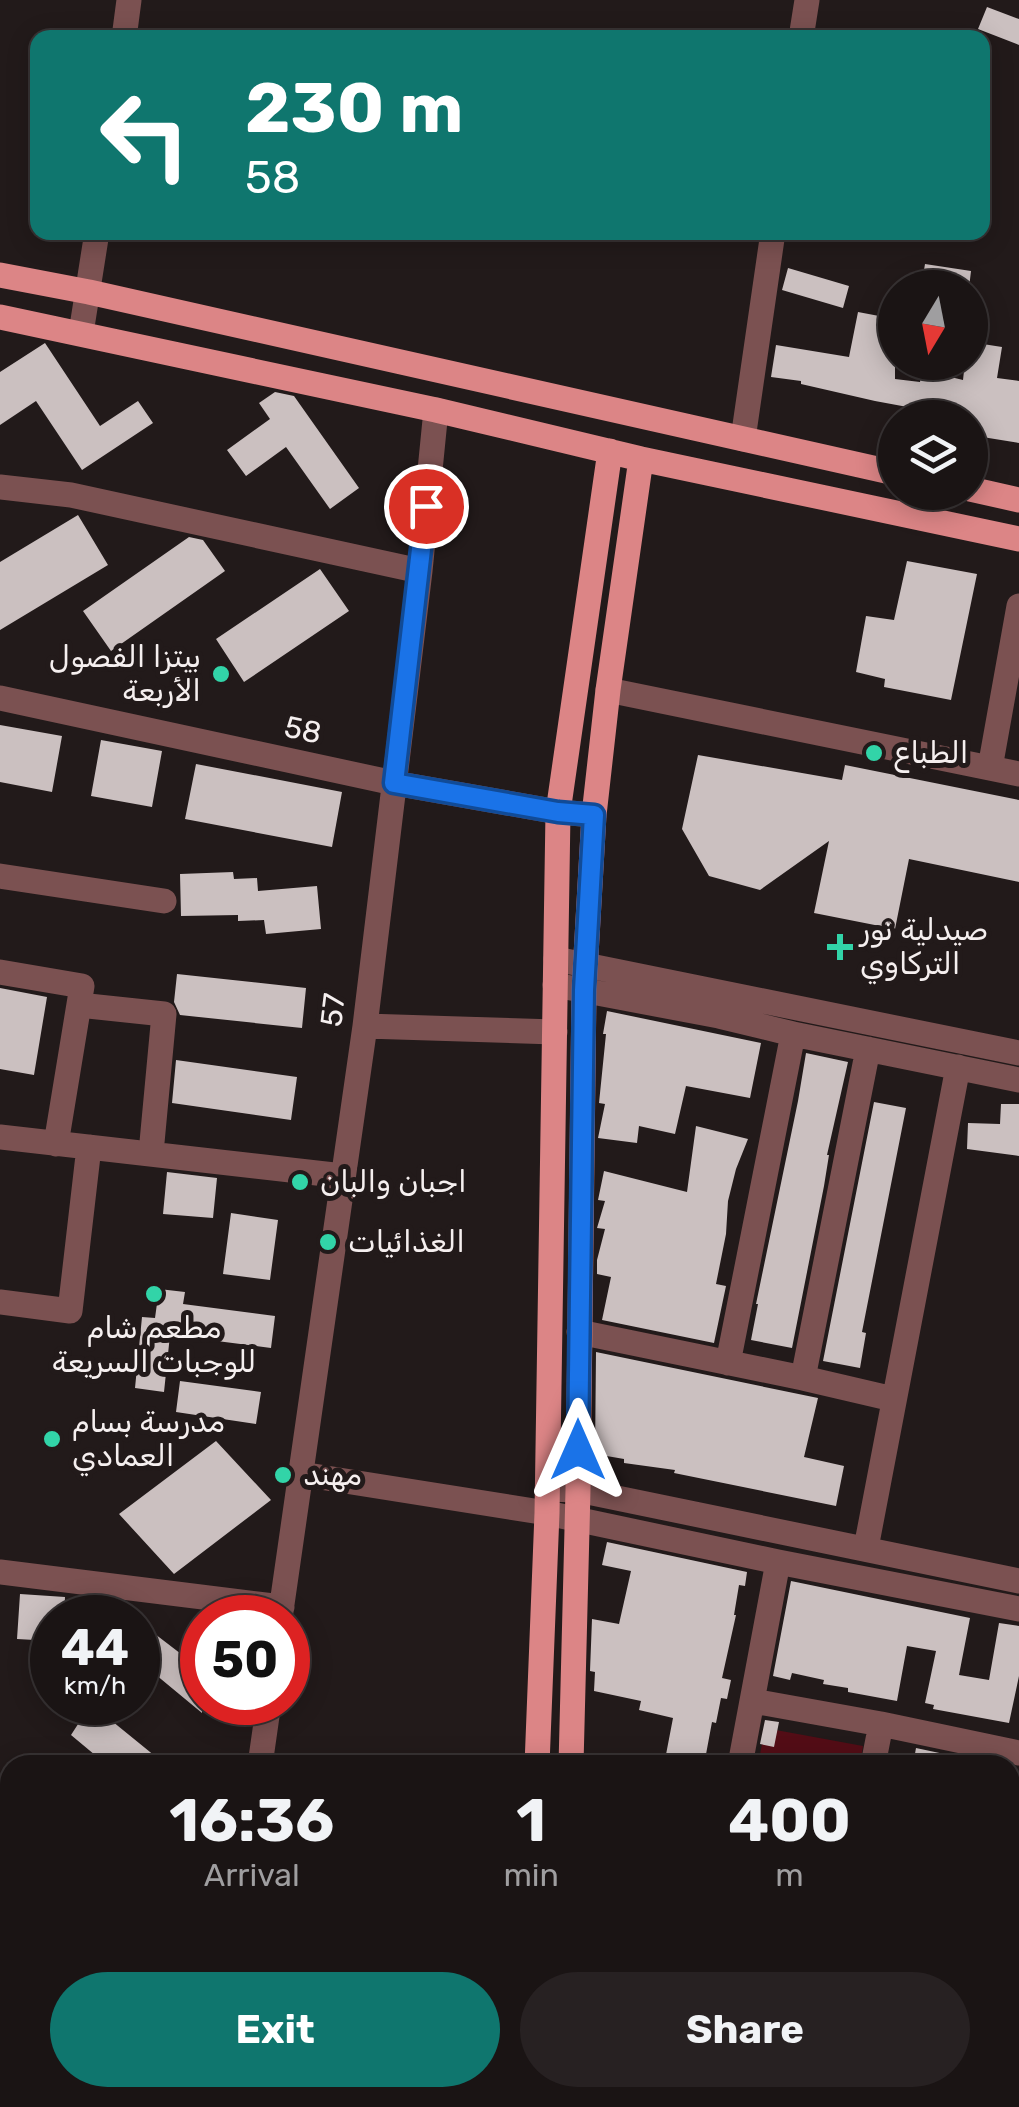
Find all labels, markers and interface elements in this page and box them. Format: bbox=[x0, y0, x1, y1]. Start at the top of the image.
text: 230 m bbox=[245, 67, 463, 150]
icon: left bbox=[80, 70, 210, 200]
text: 58 bbox=[245, 151, 300, 204]
north arrow bbox=[878, 270, 988, 380]
map controls bbox=[878, 270, 988, 510]
button: layers bbox=[878, 400, 988, 510]
pin bbox=[384, 464, 469, 549]
icon: arrive bbox=[399, 479, 454, 534]
place label: بيتزا الفصول الأربعة bbox=[49, 639, 201, 709]
marker: بيتزا الفصول الأربعة bbox=[210, 663, 232, 685]
street label: 58 bbox=[281, 709, 325, 751]
place label: الطباع bbox=[894, 735, 968, 773]
marker: الطباع bbox=[863, 742, 885, 764]
place label: صيدلية نور التركاوي bbox=[858, 912, 988, 985]
marker: صيدلية نور التركاوي bbox=[829, 936, 851, 958]
street label: 57 bbox=[313, 991, 353, 1029]
place label: اجبان والبان bbox=[320, 1164, 467, 1200]
marker: اجبان والبان bbox=[289, 1171, 311, 1193]
place label: الغذائيات bbox=[348, 1224, 465, 1260]
marker: الغذائيات bbox=[317, 1231, 339, 1253]
marker: مطعم شام للوجبات السريعة bbox=[143, 1283, 165, 1305]
place label: مطعم شام للوجبات السريعة bbox=[52, 1310, 256, 1380]
position arrow bbox=[526, 1398, 630, 1502]
place label: مدرسة بسام العمادي bbox=[72, 1404, 225, 1477]
marker: مدرسة بسام العمادي bbox=[41, 1428, 63, 1450]
place label: مهند bbox=[303, 1457, 362, 1493]
marker: مهند bbox=[272, 1464, 294, 1486]
speed limit sign: 50 bbox=[180, 1595, 310, 1725]
text: 44 bbox=[61, 1618, 129, 1678]
text: km/h bbox=[64, 1671, 126, 1700]
text: 16:36 bbox=[169, 1785, 334, 1856]
text: 1 bbox=[516, 1785, 546, 1856]
text: 400 bbox=[728, 1785, 851, 1856]
text: Arrival bbox=[204, 1856, 300, 1894]
text: min bbox=[503, 1856, 559, 1894]
text: m bbox=[775, 1856, 804, 1894]
button: Exit bbox=[50, 1972, 500, 2087]
button: Share bbox=[520, 1972, 970, 2087]

